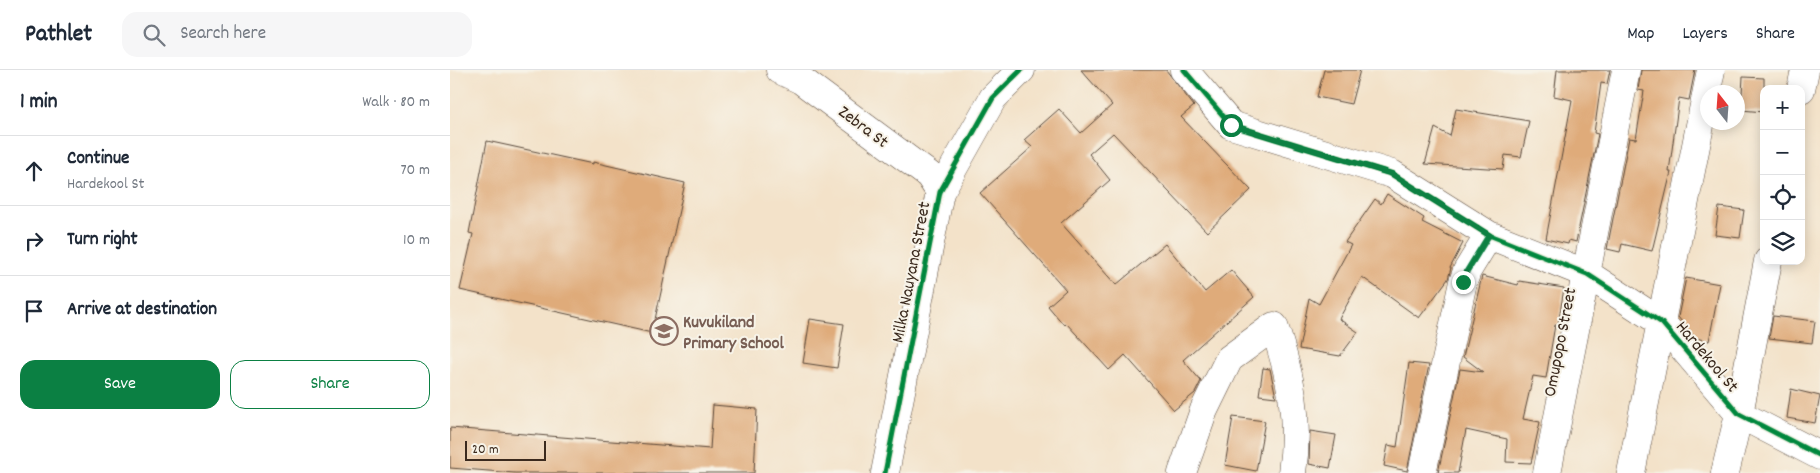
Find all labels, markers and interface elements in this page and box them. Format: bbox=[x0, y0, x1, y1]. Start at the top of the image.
search box bbox=[122, 12, 472, 57]
text: Pathlet bbox=[25, 18, 92, 52]
icon: search bbox=[140, 21, 168, 49]
text: Search here bbox=[180, 21, 266, 48]
text: Map bbox=[1627, 22, 1654, 47]
text: Layers bbox=[1682, 22, 1728, 47]
text: Share bbox=[1756, 22, 1795, 47]
north arrow bbox=[1700, 85, 1745, 130]
map controls bbox=[1760, 85, 1805, 265]
button: + bbox=[1760, 85, 1805, 130]
text: 1 min bbox=[20, 88, 57, 118]
text: Walk · 80 m bbox=[362, 91, 430, 114]
street label: Zebra St bbox=[832, 101, 893, 155]
route start bbox=[1220, 114, 1243, 137]
button: − bbox=[1760, 130, 1805, 175]
text: Continue bbox=[67, 146, 129, 173]
icon: ahead bbox=[20, 157, 48, 185]
text: 70 m bbox=[400, 159, 430, 182]
text: Hardekool St bbox=[67, 173, 144, 196]
button: locate bbox=[1760, 175, 1805, 220]
street label: Milka Nauyana Street bbox=[886, 199, 938, 345]
button: layers bbox=[1760, 220, 1805, 265]
icon: right bbox=[20, 227, 48, 255]
text: Turn right bbox=[67, 227, 138, 254]
text: 10 m bbox=[403, 229, 430, 252]
route end bbox=[1452, 271, 1475, 294]
street label: Omupopo Street bbox=[1539, 285, 1584, 399]
icon: arrive bbox=[20, 297, 48, 325]
text: Arrive at destination bbox=[67, 297, 217, 324]
place label: Kuvukiland Primary School bbox=[683, 311, 784, 357]
school or university icon: Kuvukiland Primary School bbox=[649, 316, 679, 346]
street label: Hardekool St bbox=[1669, 316, 1744, 399]
button: Save bbox=[20, 360, 220, 409]
button: Share bbox=[230, 360, 430, 409]
scale bar bbox=[465, 438, 546, 461]
text: 20 m bbox=[472, 440, 499, 460]

